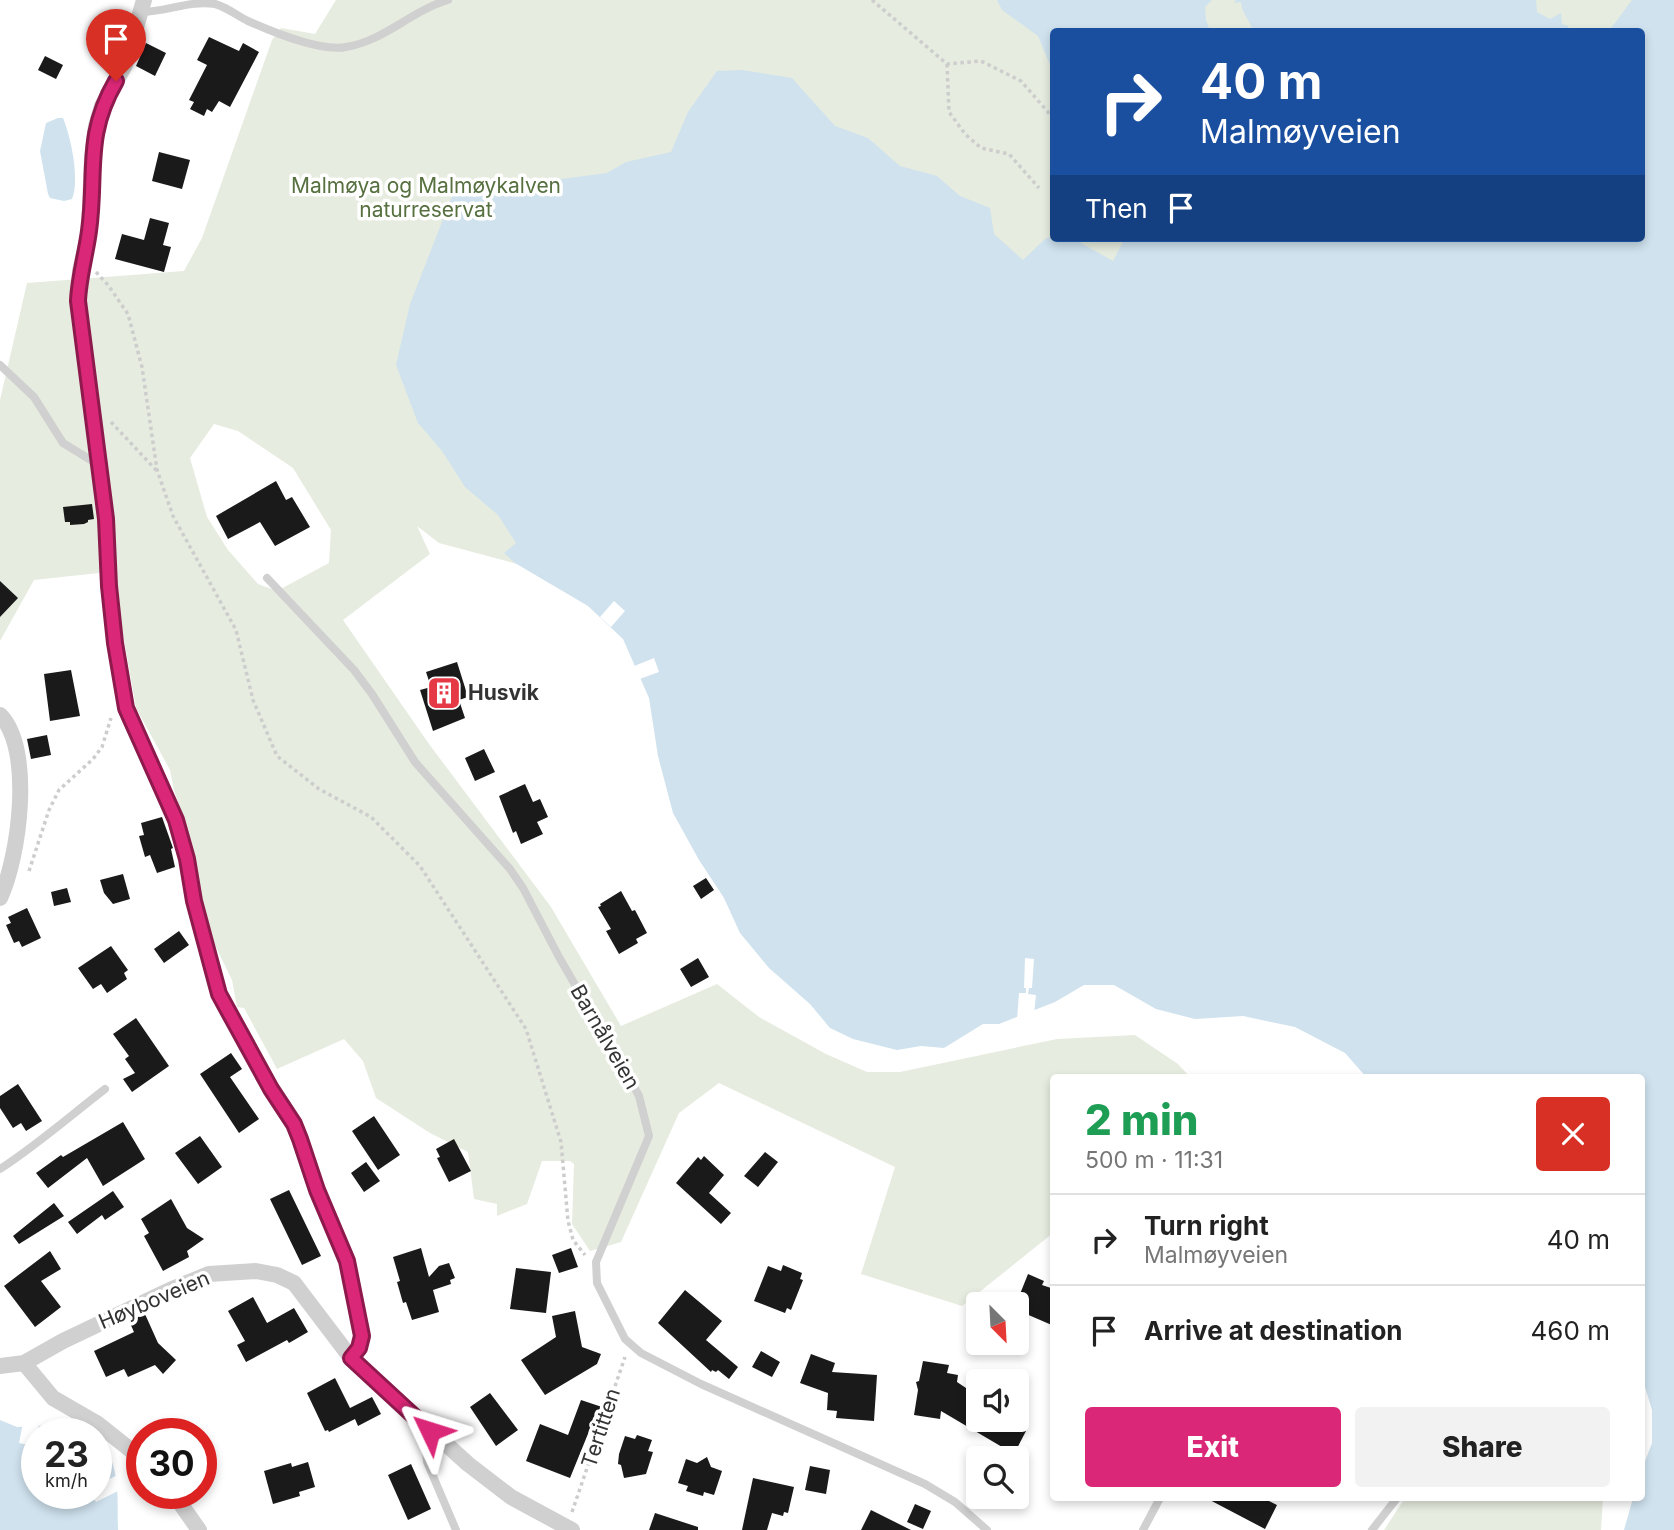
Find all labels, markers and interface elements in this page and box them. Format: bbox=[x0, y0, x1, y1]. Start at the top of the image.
pin bbox=[86, 9, 146, 81]
icon: arrive bbox=[97, 20, 135, 58]
text: 40 m bbox=[1200, 52, 1323, 111]
icon: right bbox=[1085, 56, 1176, 147]
text: Malmøyveien bbox=[1200, 112, 1401, 151]
park label: Malmøya og Malmøykalven naturreservat bbox=[291, 173, 561, 222]
icon: arrive bbox=[1162, 189, 1200, 227]
text: Then bbox=[1085, 193, 1148, 224]
building icon: Husvik bbox=[425, 674, 463, 712]
place label: Husvik bbox=[468, 680, 540, 705]
street label: Barnålveien bbox=[565, 980, 645, 1093]
text: 2 min bbox=[1085, 1094, 1199, 1145]
button: close bbox=[1536, 1097, 1610, 1171]
text: 500 m · 11:31 bbox=[1085, 1146, 1223, 1174]
text: Turn right bbox=[1144, 1210, 1269, 1241]
icon: right bbox=[1085, 1221, 1123, 1259]
text: 40 m bbox=[1547, 1224, 1610, 1255]
text: Malmøyveien bbox=[1144, 1241, 1288, 1269]
street label: Høyboveien bbox=[95, 1265, 213, 1334]
north arrow bbox=[966, 1292, 1029, 1354]
map controls bbox=[966, 1292, 1029, 1509]
icon: arrive bbox=[1085, 1312, 1123, 1350]
text: Arrive at destination bbox=[1144, 1315, 1403, 1346]
text: 460 m bbox=[1531, 1315, 1610, 1346]
button: sound bbox=[966, 1369, 1029, 1432]
street label: Tertitten bbox=[576, 1385, 625, 1471]
position arrow bbox=[393, 1394, 467, 1468]
button: Exit bbox=[1085, 1407, 1341, 1487]
button: Share bbox=[1355, 1407, 1610, 1487]
speed limit sign: 30 bbox=[126, 1418, 217, 1509]
text: 23 bbox=[44, 1433, 89, 1475]
button: search bbox=[966, 1446, 1029, 1509]
text: km/h bbox=[45, 1470, 88, 1491]

